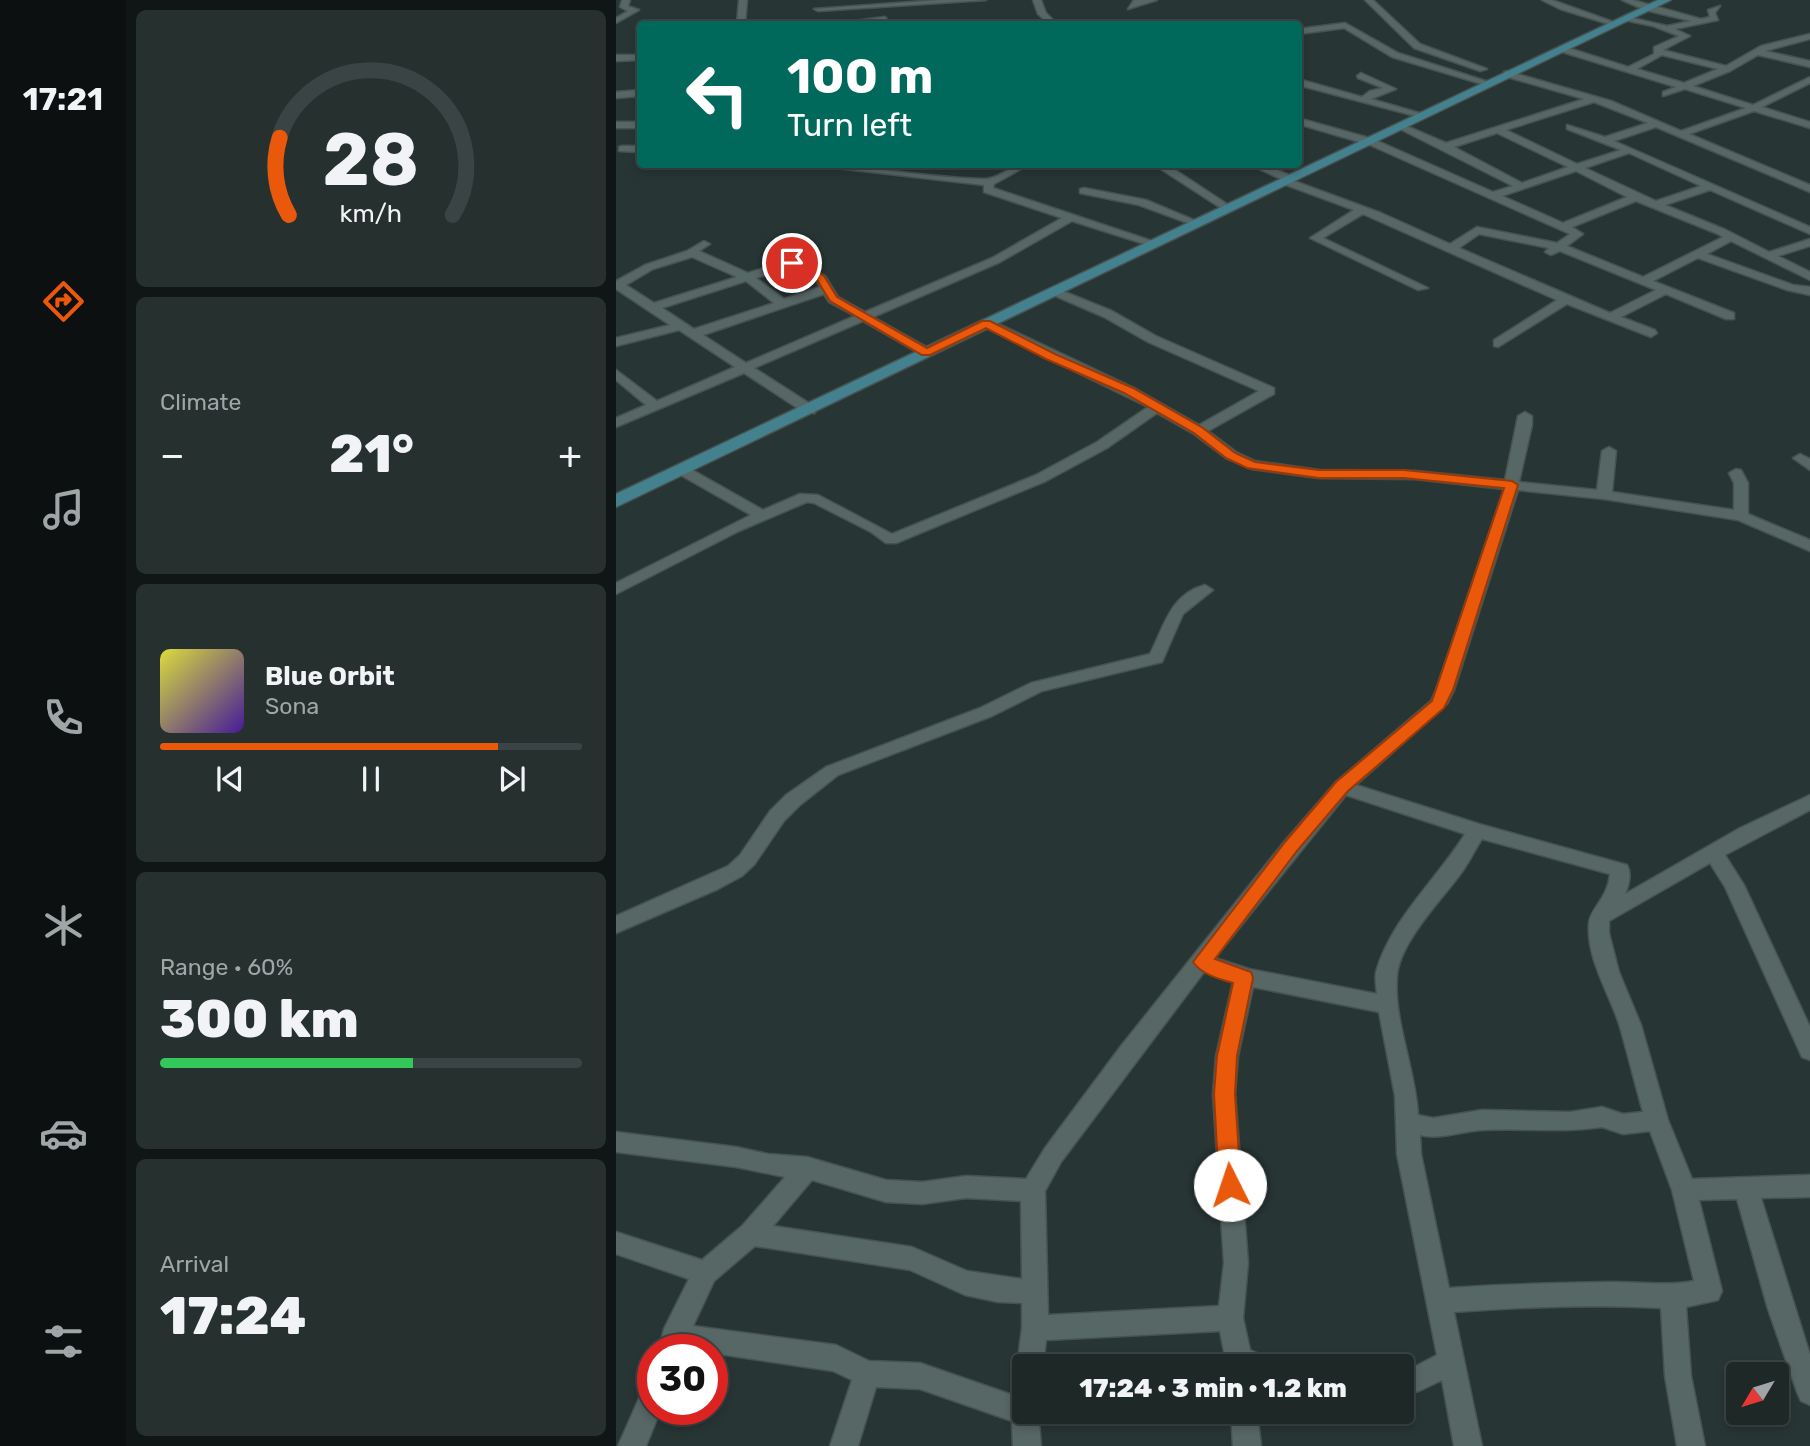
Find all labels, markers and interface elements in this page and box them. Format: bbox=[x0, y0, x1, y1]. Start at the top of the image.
text: 100 m bbox=[787, 47, 933, 105]
icon: left bbox=[672, 49, 763, 140]
text: 17:21 bbox=[23, 80, 103, 118]
text: Turn left bbox=[787, 106, 912, 144]
text: 28 bbox=[323, 117, 419, 203]
text: km/h bbox=[340, 198, 402, 227]
pin bbox=[762, 233, 822, 293]
icon: arrive bbox=[773, 244, 811, 282]
icon: directions bbox=[39, 277, 88, 326]
text: Climate bbox=[160, 388, 241, 416]
text: 21° bbox=[329, 423, 414, 485]
text: − bbox=[160, 432, 185, 478]
text: + bbox=[558, 432, 582, 478]
icon: music bbox=[39, 485, 88, 534]
text: Blue Orbit bbox=[265, 661, 395, 692]
text: Sona bbox=[265, 692, 319, 720]
icon: phone bbox=[39, 693, 88, 742]
icon: previous bbox=[211, 760, 249, 798]
icon: pause bbox=[352, 760, 390, 798]
icon: next bbox=[493, 760, 531, 798]
icon: climate bbox=[39, 901, 88, 950]
text: Range · 60% bbox=[160, 953, 293, 981]
text: 300 km bbox=[160, 988, 359, 1050]
icon: car bbox=[39, 1109, 88, 1158]
position arrow bbox=[1193, 1148, 1267, 1222]
text: Arrival bbox=[160, 1250, 229, 1278]
text: 17:24 bbox=[160, 1285, 306, 1347]
icon: filters bbox=[39, 1317, 88, 1366]
speed limit sign: 30 bbox=[637, 1334, 728, 1425]
north arrow bbox=[1726, 1362, 1788, 1424]
map controls bbox=[1726, 1362, 1789, 1425]
text: 17:24 · 3 min · 1.2 km bbox=[1079, 1373, 1347, 1404]

